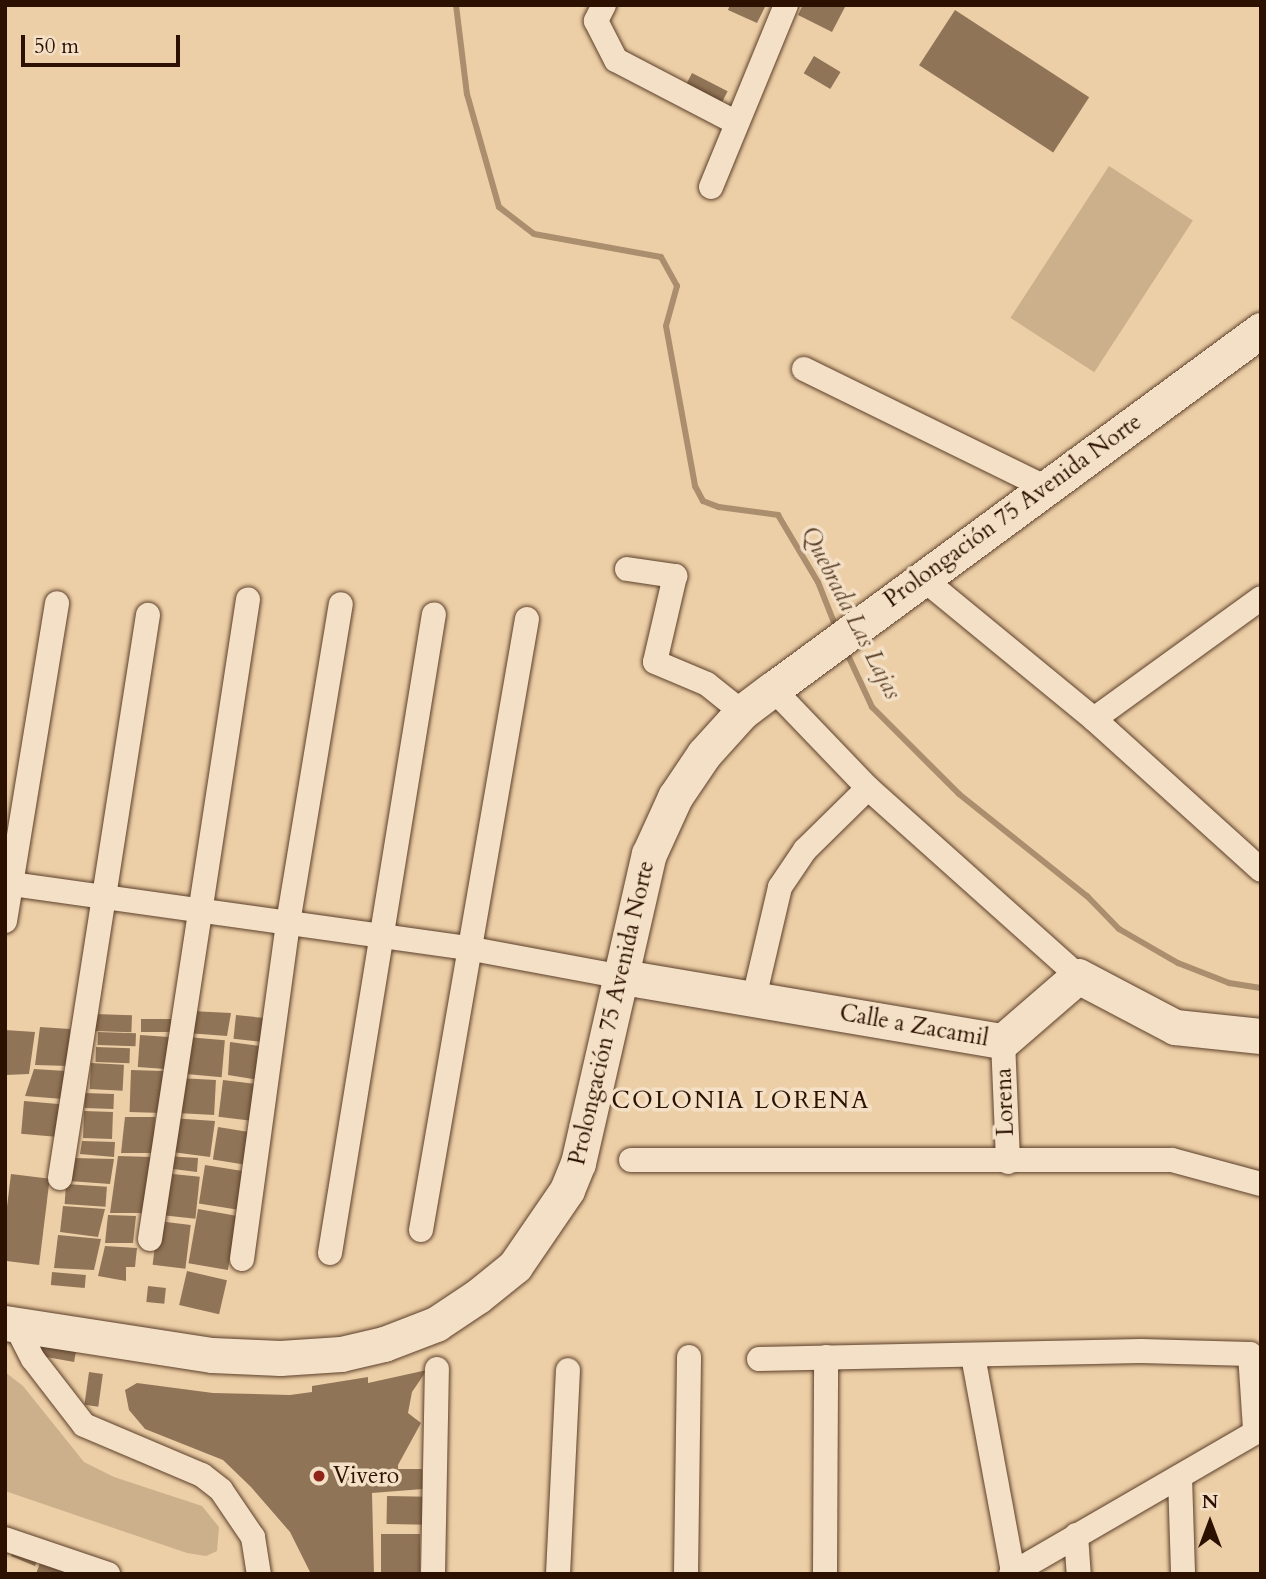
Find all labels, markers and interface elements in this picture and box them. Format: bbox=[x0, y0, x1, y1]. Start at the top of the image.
scale bar bbox=[24, 21, 184, 65]
text: 50 m bbox=[34, 32, 79, 61]
street label: Prolongación 75 Avenida Norte bbox=[879, 408, 1147, 614]
water label: Quebrada Las Lajas bbox=[795, 522, 907, 704]
street label: Prolongación 75 Avenida Norte bbox=[564, 858, 660, 1168]
street label: Calle a Zacamil bbox=[837, 999, 991, 1053]
street label: Lorena bbox=[990, 1067, 1020, 1137]
district label: COLONIA LORENA bbox=[613, 1087, 869, 1115]
place label: Vivero bbox=[333, 1462, 399, 1490]
marker: Vivero bbox=[311, 1468, 327, 1484]
north arrow bbox=[1175, 1488, 1245, 1558]
text: N bbox=[1202, 1489, 1218, 1515]

